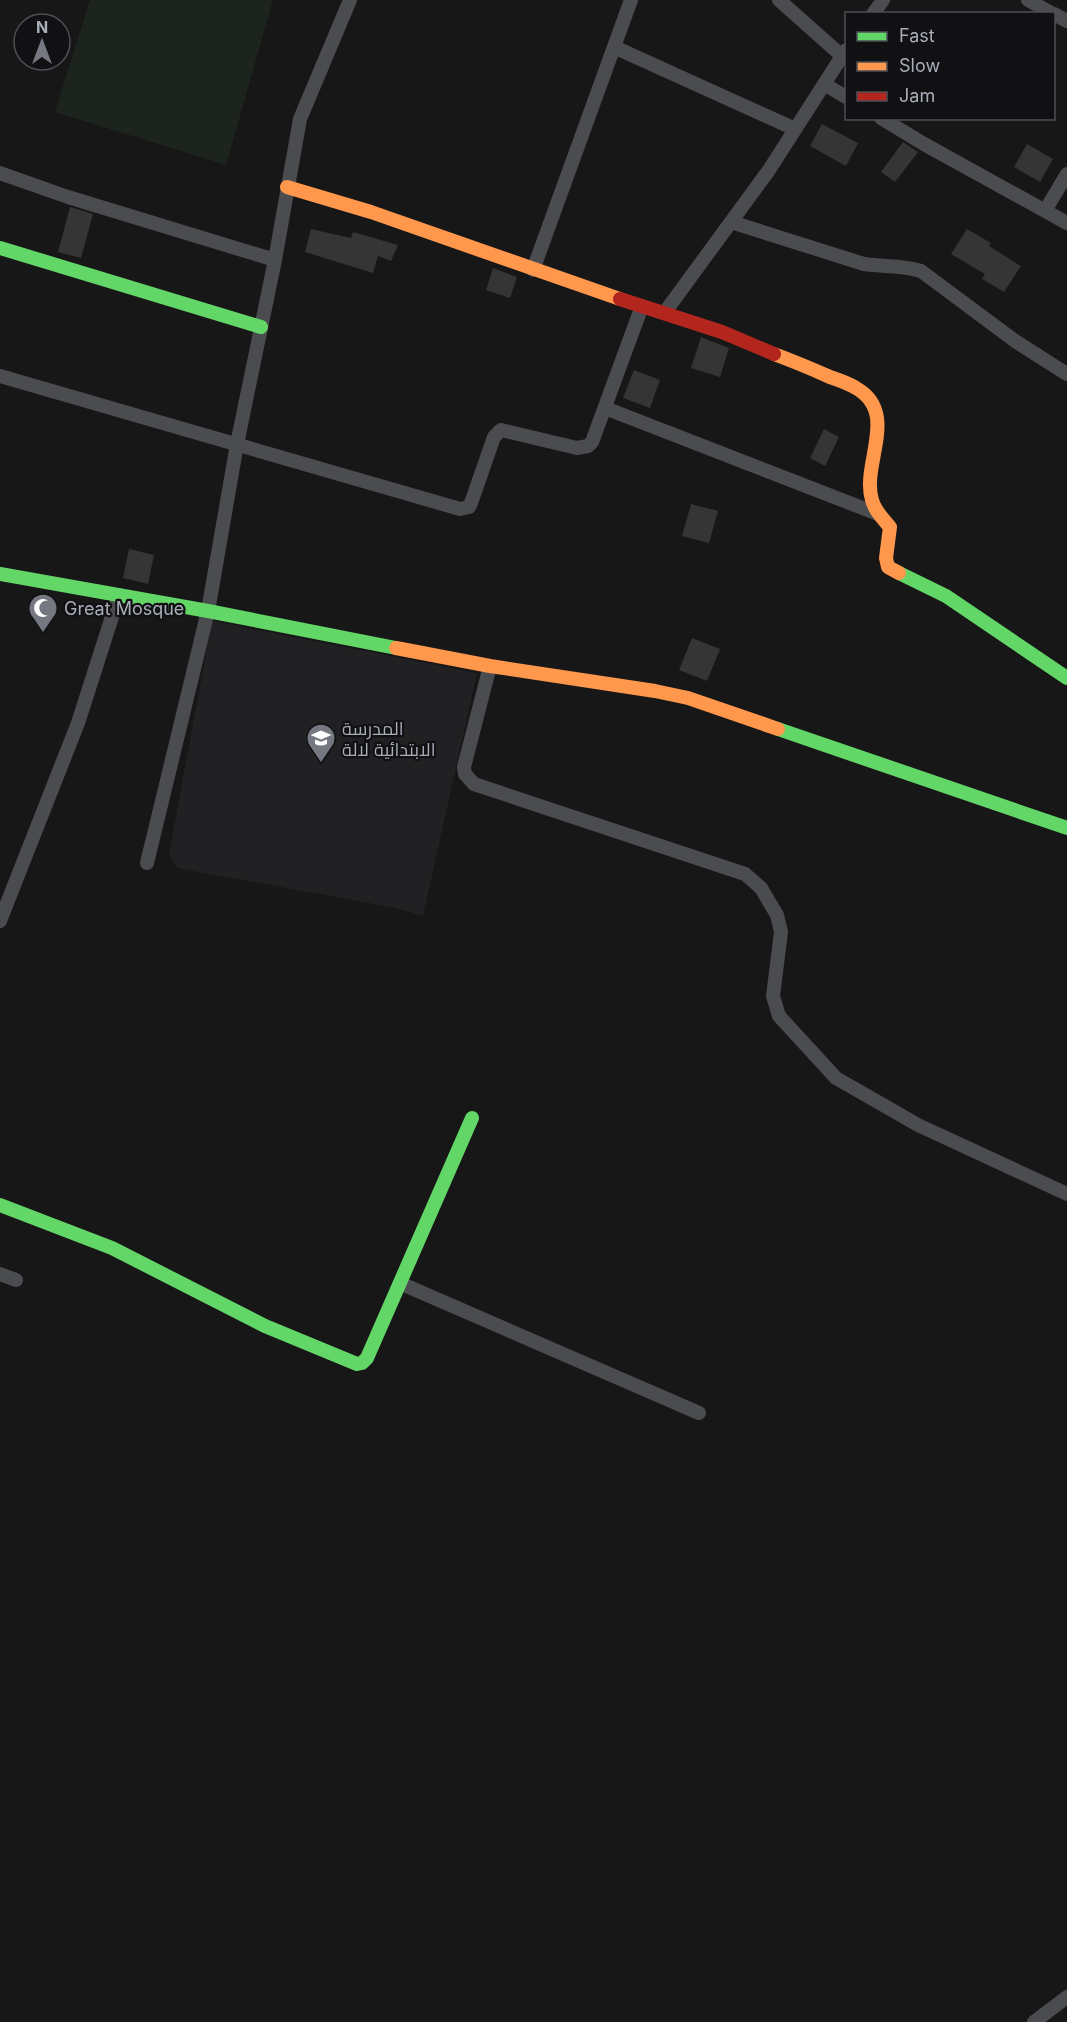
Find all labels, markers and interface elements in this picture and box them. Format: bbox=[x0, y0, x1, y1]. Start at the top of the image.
north arrow bbox=[12, 12, 72, 72]
legend bbox=[845, 12, 1055, 120]
text: N bbox=[36, 17, 48, 37]
text: Fast bbox=[899, 25, 935, 46]
text: Slow bbox=[899, 55, 940, 76]
text: Jam bbox=[899, 85, 935, 106]
mosque icon: Great Mosque bbox=[27, 592, 59, 634]
place label: Great Mosque bbox=[64, 598, 184, 619]
place label: المدرسة الابتدائية لالة bbox=[342, 718, 436, 760]
school or university icon: المدرسة الابتدائية لالة bbox=[305, 722, 337, 764]

